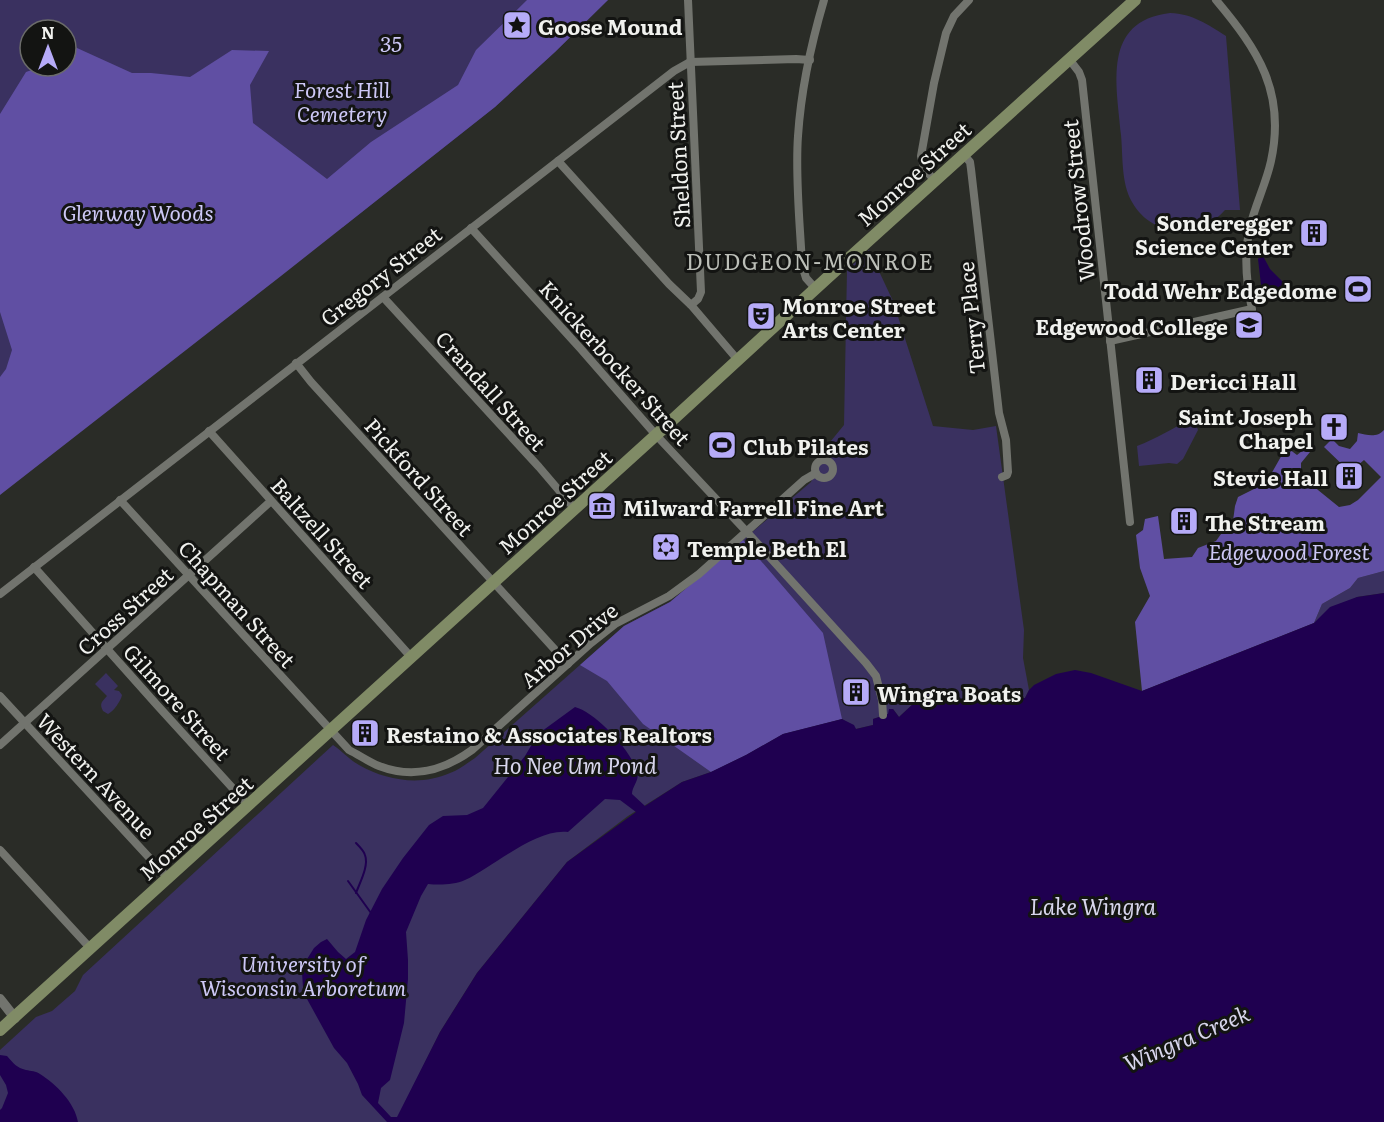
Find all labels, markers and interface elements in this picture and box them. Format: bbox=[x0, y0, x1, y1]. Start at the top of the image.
place icon: Goose Mound bbox=[501, 9, 533, 41]
place label: Goose Mound bbox=[538, 10, 683, 41]
north arrow bbox=[18, 18, 78, 78]
text: N bbox=[41, 20, 55, 44]
park label: 35 bbox=[380, 27, 402, 58]
park label: Forest Hill Cemetery bbox=[294, 73, 390, 128]
street label: Sheldon Street bbox=[658, 80, 696, 229]
street label: Monroe Street bbox=[849, 113, 977, 233]
street label: Woodrow Street bbox=[1053, 118, 1101, 283]
park label: Glenway Woods bbox=[63, 196, 213, 227]
place label: Sonderegger Science Center bbox=[1135, 206, 1294, 261]
street label: Gregory Street bbox=[313, 217, 448, 332]
building icon: Sonderegger Science Center bbox=[1298, 217, 1330, 249]
district label: DUDGEON-MONROE bbox=[686, 244, 934, 277]
street label: Terry Place bbox=[949, 260, 991, 376]
street label: Knickerbocker Street bbox=[533, 273, 699, 452]
sports icon: Todd Wehr Edgedome bbox=[1342, 273, 1374, 305]
place label: Todd Wehr Edgedome bbox=[1103, 274, 1337, 305]
place label: Monroe Street Arts Center bbox=[782, 289, 936, 344]
theatre icon: Monroe Street Arts Center bbox=[745, 300, 777, 332]
school or university icon: Edgewood College bbox=[1233, 309, 1265, 341]
place label: Edgewood College bbox=[1035, 310, 1228, 341]
street label: Crandall Street bbox=[430, 323, 555, 457]
building icon: Dericci Hall bbox=[1133, 364, 1165, 396]
place label: Dericci Hall bbox=[1170, 365, 1297, 396]
place label: Saint Joseph Chapel bbox=[1178, 400, 1313, 455]
street label: Pickford Street bbox=[358, 410, 482, 542]
church icon: Saint Joseph Chapel bbox=[1318, 411, 1350, 443]
sports icon: Club Pilates bbox=[706, 429, 738, 461]
place label: Club Pilates bbox=[743, 430, 869, 461]
street label: Monroe Street bbox=[490, 441, 618, 561]
building icon: Stevie Hall bbox=[1333, 460, 1365, 492]
place label: Stevie Hall bbox=[1213, 461, 1328, 492]
street label: Baltzell Street bbox=[265, 470, 382, 595]
museum icon: Milward Farrell Fine Art bbox=[586, 490, 618, 522]
place label: Milward Farrell Fine Art bbox=[623, 491, 885, 522]
building icon: The Stream bbox=[1168, 505, 1200, 537]
place label: The Stream bbox=[1205, 506, 1325, 537]
synagogue icon: Temple Beth El bbox=[650, 531, 682, 563]
street label: Chapman Street bbox=[172, 532, 304, 674]
place label: Temple Beth El bbox=[687, 532, 847, 563]
park label: Edgewood Forest bbox=[1208, 535, 1370, 566]
street label: Cross Street bbox=[69, 558, 179, 662]
street label: Arbor Drive bbox=[513, 594, 623, 694]
street label: Gilmore Street bbox=[117, 636, 239, 766]
building icon: Wingra Boats bbox=[840, 676, 872, 708]
place label: Wingra Boats bbox=[877, 677, 1021, 708]
street label: Western Avenue bbox=[31, 705, 164, 845]
building icon: Restaino & Associates Realtors bbox=[349, 717, 381, 749]
place label: Restaino & Associates Realtors bbox=[386, 718, 712, 749]
water label: Ho Nee Um Pond bbox=[493, 748, 657, 781]
street label: Monroe Street bbox=[131, 767, 259, 887]
water label: Lake Wingra bbox=[1030, 889, 1157, 922]
park label: University of Wisconsin Arboretum bbox=[200, 947, 407, 1002]
water label: Wingra Creek bbox=[1118, 996, 1254, 1078]

